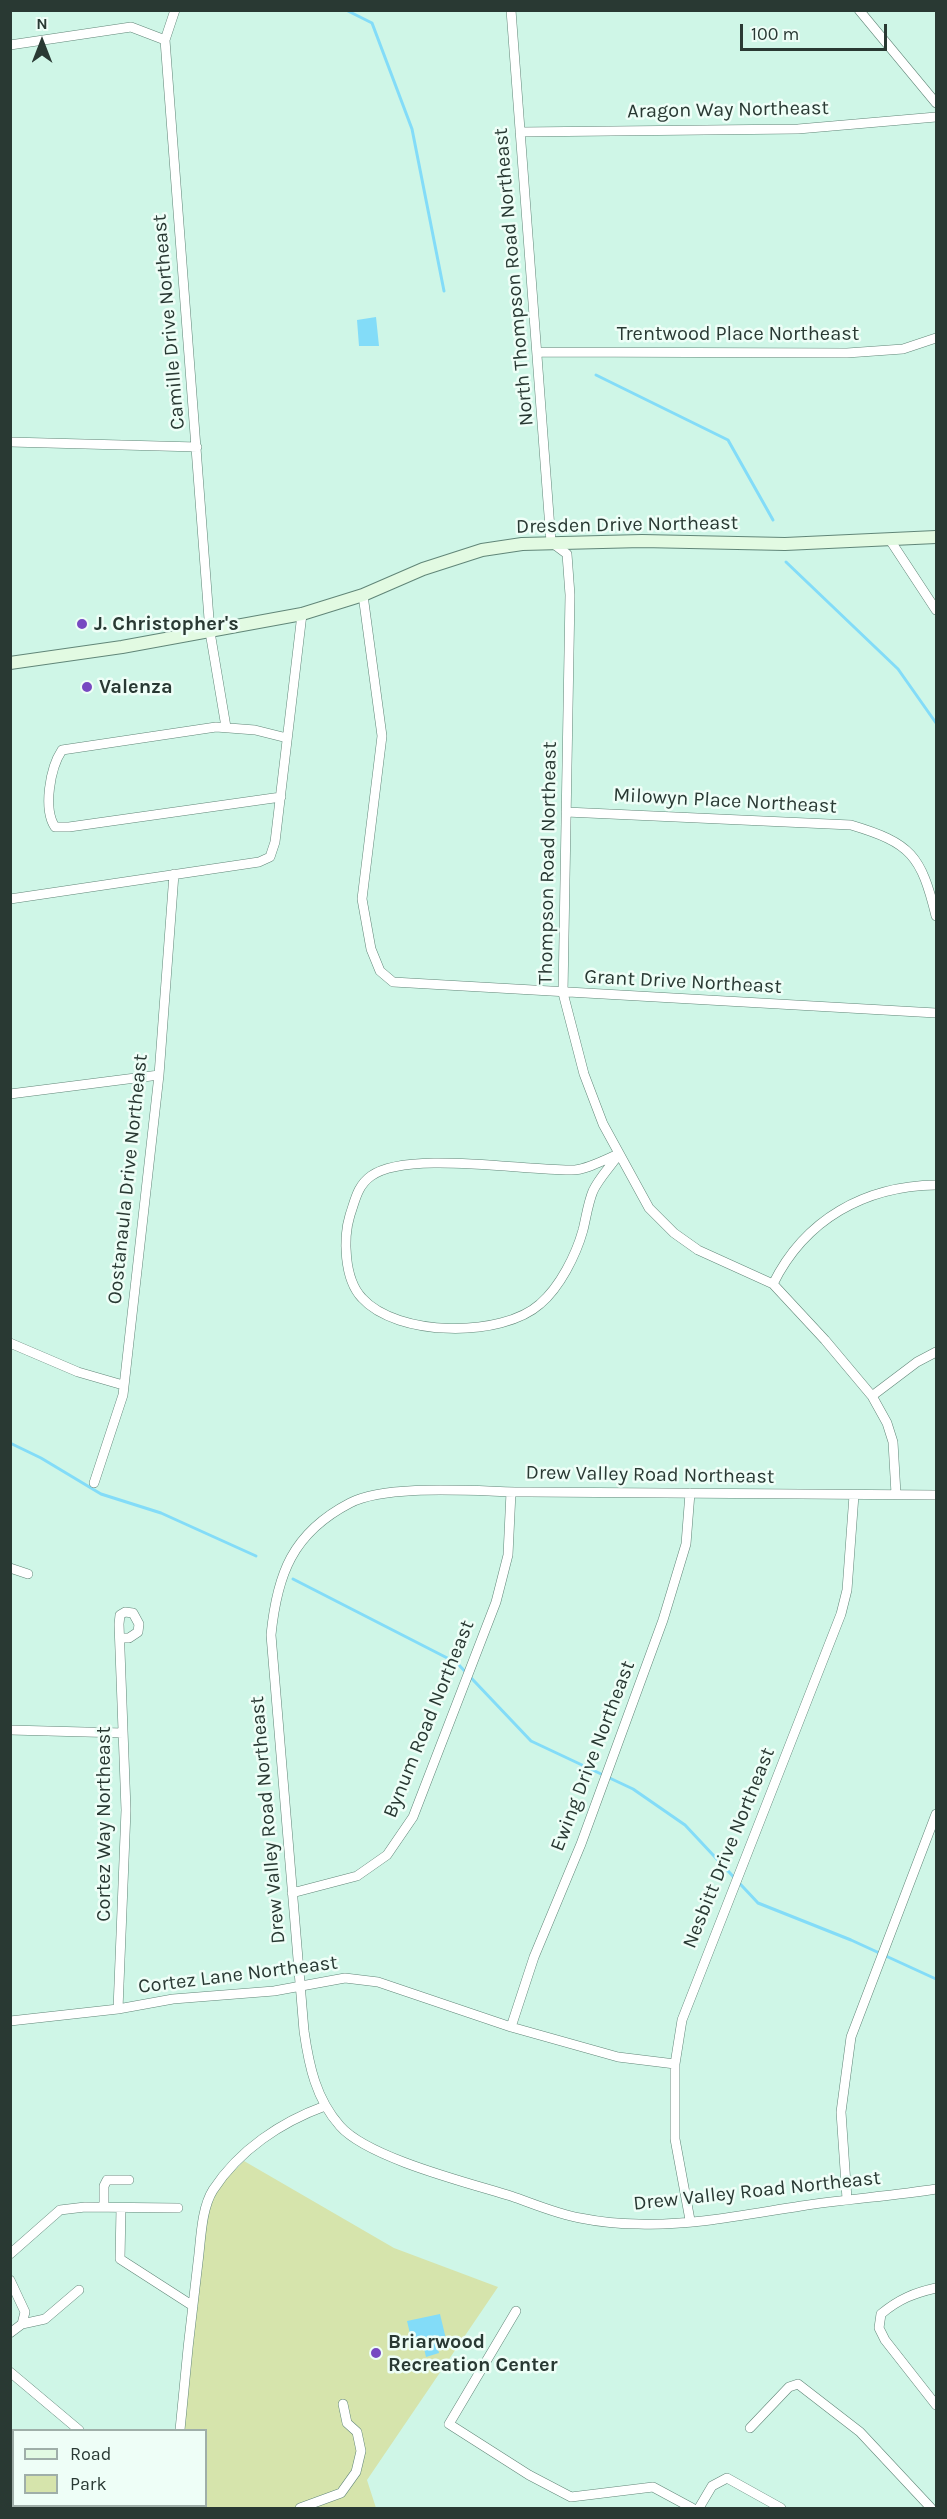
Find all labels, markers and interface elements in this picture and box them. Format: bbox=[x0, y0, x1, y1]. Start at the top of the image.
north arrow bbox=[12, 12, 72, 72]
scale bar bbox=[743, 12, 890, 50]
text: N bbox=[36, 14, 48, 33]
text: 100 m bbox=[751, 23, 799, 45]
street label: Aragon Way Northeast bbox=[627, 96, 829, 124]
street label: North Thompson Road Northeast bbox=[489, 127, 539, 427]
street label: Camille Drive Northeast bbox=[148, 213, 190, 431]
street label: Trentwood Place Northeast bbox=[617, 322, 859, 346]
street label: Dresden Drive Northeast bbox=[516, 511, 738, 539]
place label: J. Christopher's bbox=[94, 612, 239, 636]
marker: J. Christopher's bbox=[75, 617, 89, 631]
place label: Valenza bbox=[99, 675, 173, 699]
marker: Valenza bbox=[80, 680, 94, 694]
street label: Thompson Road Northeast bbox=[534, 741, 562, 985]
street label: Milowyn Place Northeast bbox=[613, 783, 837, 819]
street label: Grant Drive Northeast bbox=[584, 965, 782, 999]
street label: Oostanaula Drive Northeast bbox=[103, 1053, 153, 1305]
street label: Drew Valley Road Northeast bbox=[525, 1461, 775, 1489]
street label: Bynum Road Northeast bbox=[378, 1617, 480, 1821]
street label: Ewing Drive Northeast bbox=[546, 1657, 640, 1855]
street label: Drew Valley Road Northeast bbox=[245, 1695, 291, 1945]
street label: Cortez Way Northeast bbox=[92, 1726, 116, 1922]
street label: Nesbitt Drive Northeast bbox=[678, 1744, 780, 1952]
street label: Cortez Lane Northeast bbox=[137, 1951, 339, 1999]
street label: Drew Valley Road Northeast bbox=[632, 2166, 882, 2216]
place label: Briarwood Recreation Center bbox=[388, 2330, 558, 2377]
marker: Briarwood Recreation Center bbox=[369, 2346, 383, 2360]
legend bbox=[12, 2429, 207, 2507]
text: Road bbox=[70, 2443, 111, 2465]
text: Park bbox=[70, 2473, 107, 2495]

